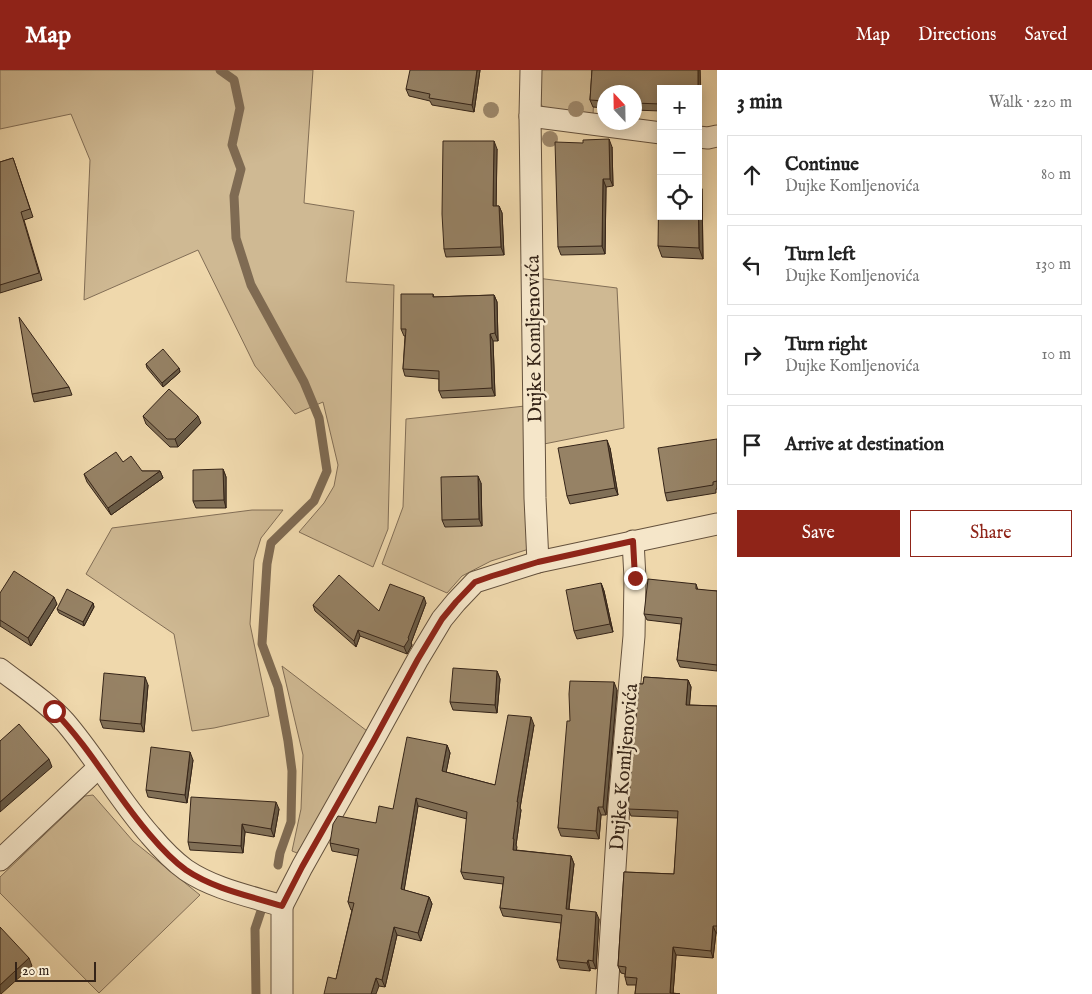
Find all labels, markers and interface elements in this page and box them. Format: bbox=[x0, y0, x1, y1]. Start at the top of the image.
text: Map bbox=[25, 20, 71, 51]
text: Map bbox=[856, 24, 890, 47]
text: Directions bbox=[918, 24, 996, 47]
text: Saved bbox=[1024, 24, 1067, 47]
north arrow bbox=[597, 85, 642, 130]
map controls bbox=[657, 85, 702, 220]
button: + bbox=[657, 85, 702, 130]
text: 3 min bbox=[737, 89, 782, 116]
text: Walk · 220 m bbox=[989, 93, 1072, 113]
button: − bbox=[657, 130, 702, 175]
text: Continue bbox=[785, 153, 859, 177]
icon: ahead bbox=[738, 161, 766, 189]
text: 80 m bbox=[1041, 165, 1071, 185]
button: locate bbox=[657, 175, 702, 220]
text: Dujke Komljenovića bbox=[785, 177, 919, 197]
text: Turn left bbox=[785, 243, 856, 267]
icon: left bbox=[738, 251, 766, 279]
street label: Dujke Komljenovića bbox=[521, 254, 548, 423]
text: 130 m bbox=[1035, 255, 1071, 275]
text: Dujke Komljenovića bbox=[785, 267, 919, 287]
text: Turn right bbox=[785, 333, 867, 357]
icon: right bbox=[738, 341, 766, 369]
text: 10 m bbox=[1041, 345, 1071, 365]
text: Dujke Komljenovića bbox=[785, 357, 919, 377]
icon: arrive bbox=[738, 431, 766, 459]
text: Arrive at destination bbox=[785, 433, 944, 457]
button: Save bbox=[737, 510, 900, 557]
button: Share bbox=[910, 510, 1072, 557]
route end bbox=[624, 567, 647, 590]
street label: Dujke Komljenovića bbox=[605, 682, 644, 852]
route start bbox=[43, 700, 66, 723]
scale bar bbox=[15, 959, 96, 982]
text: 20 m bbox=[22, 962, 49, 980]

